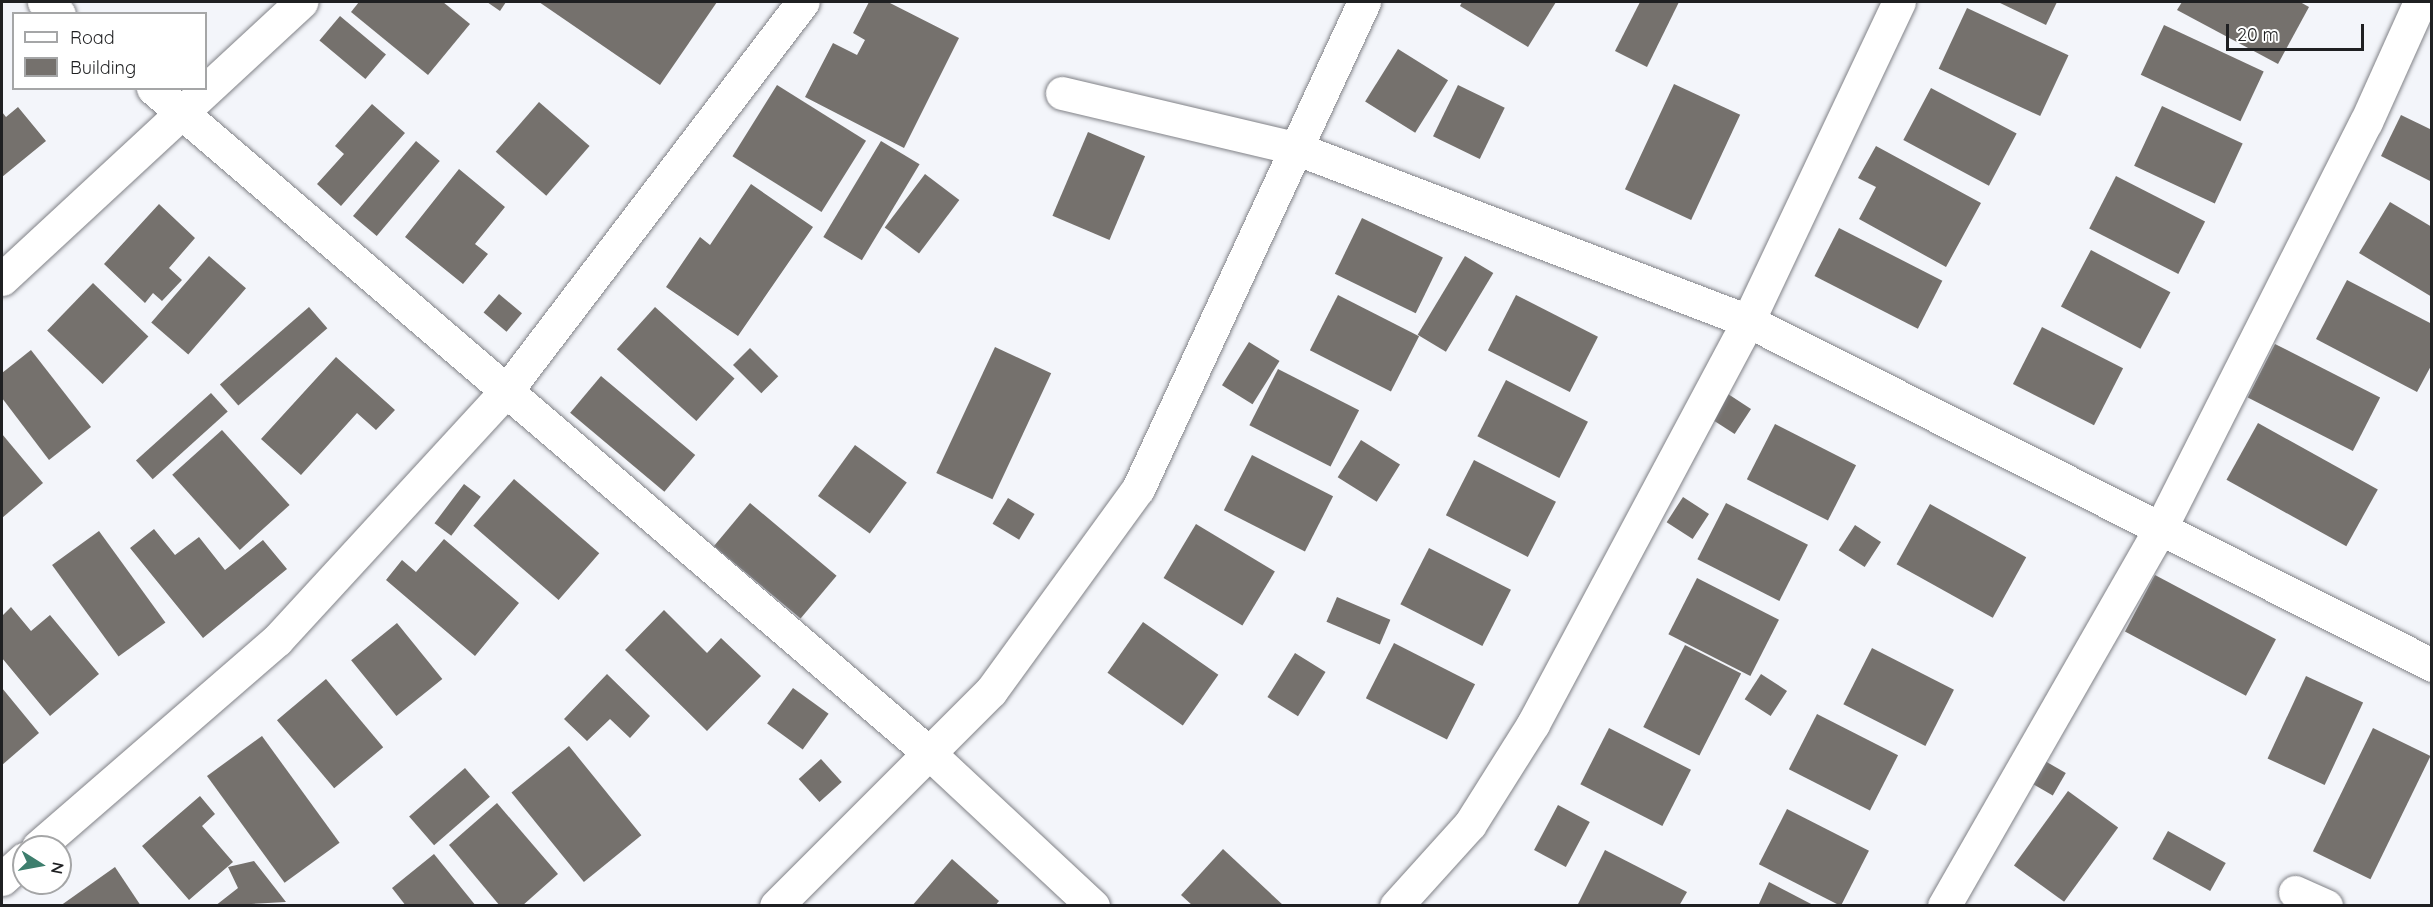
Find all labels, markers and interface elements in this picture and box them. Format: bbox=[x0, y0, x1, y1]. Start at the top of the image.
legend bbox=[12, 12, 207, 90]
scale bar bbox=[2229, 12, 2367, 50]
text: 20 m bbox=[2237, 23, 2279, 46]
text: Road bbox=[70, 26, 115, 49]
text: Building bbox=[70, 56, 136, 79]
north arrow bbox=[12, 835, 72, 895]
text: N bbox=[47, 860, 69, 876]

